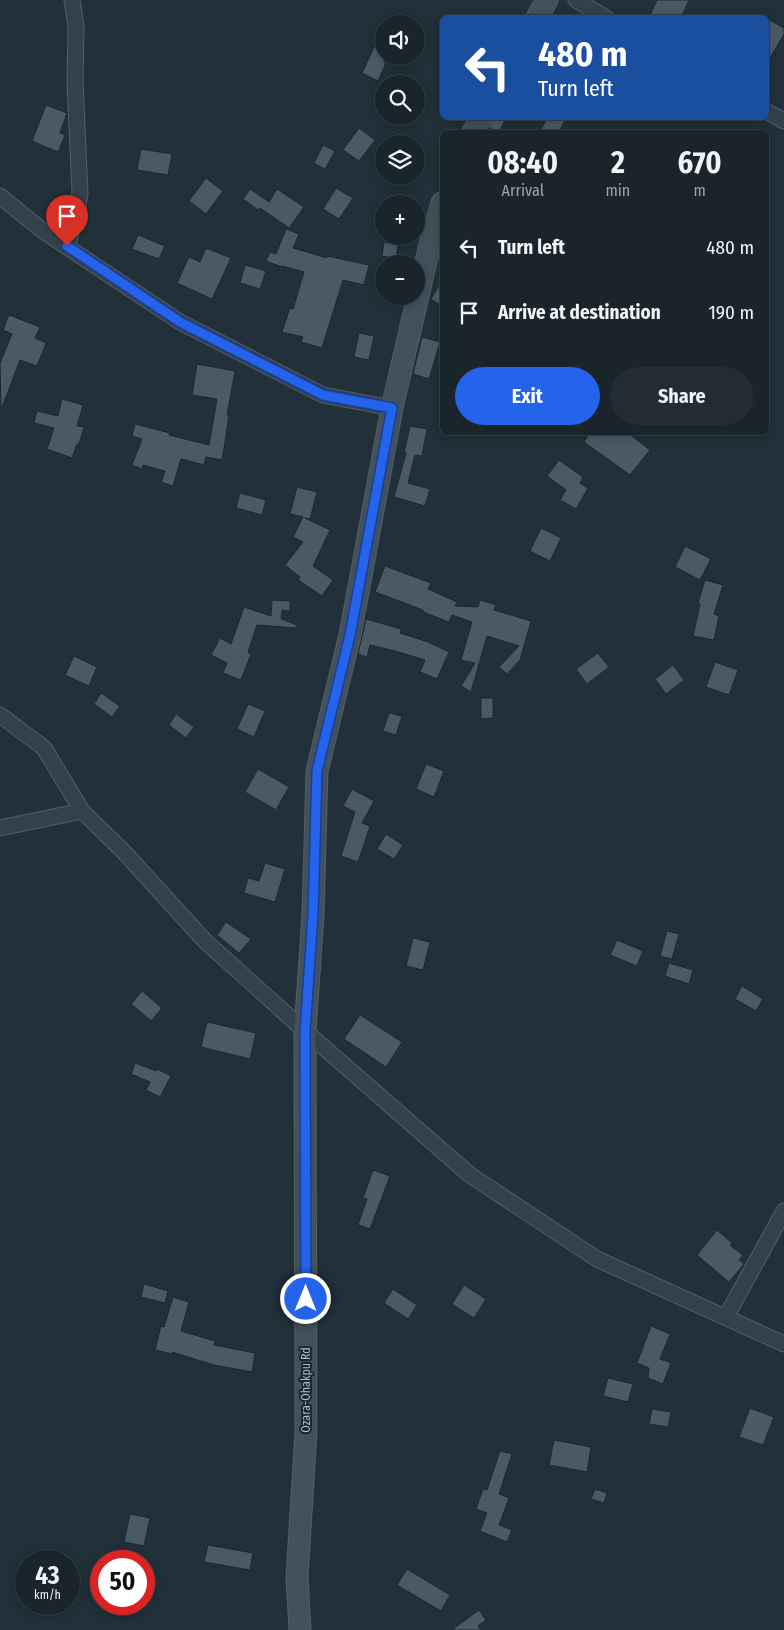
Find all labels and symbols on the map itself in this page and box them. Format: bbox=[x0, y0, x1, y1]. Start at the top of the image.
pin bbox=[46, 195, 88, 246]
position arrow bbox=[279, 1272, 331, 1324]
street label: Ozara-Ohakpu Rd bbox=[299, 1347, 313, 1433]
speed limit sign: 50 bbox=[90, 1550, 155, 1615]

